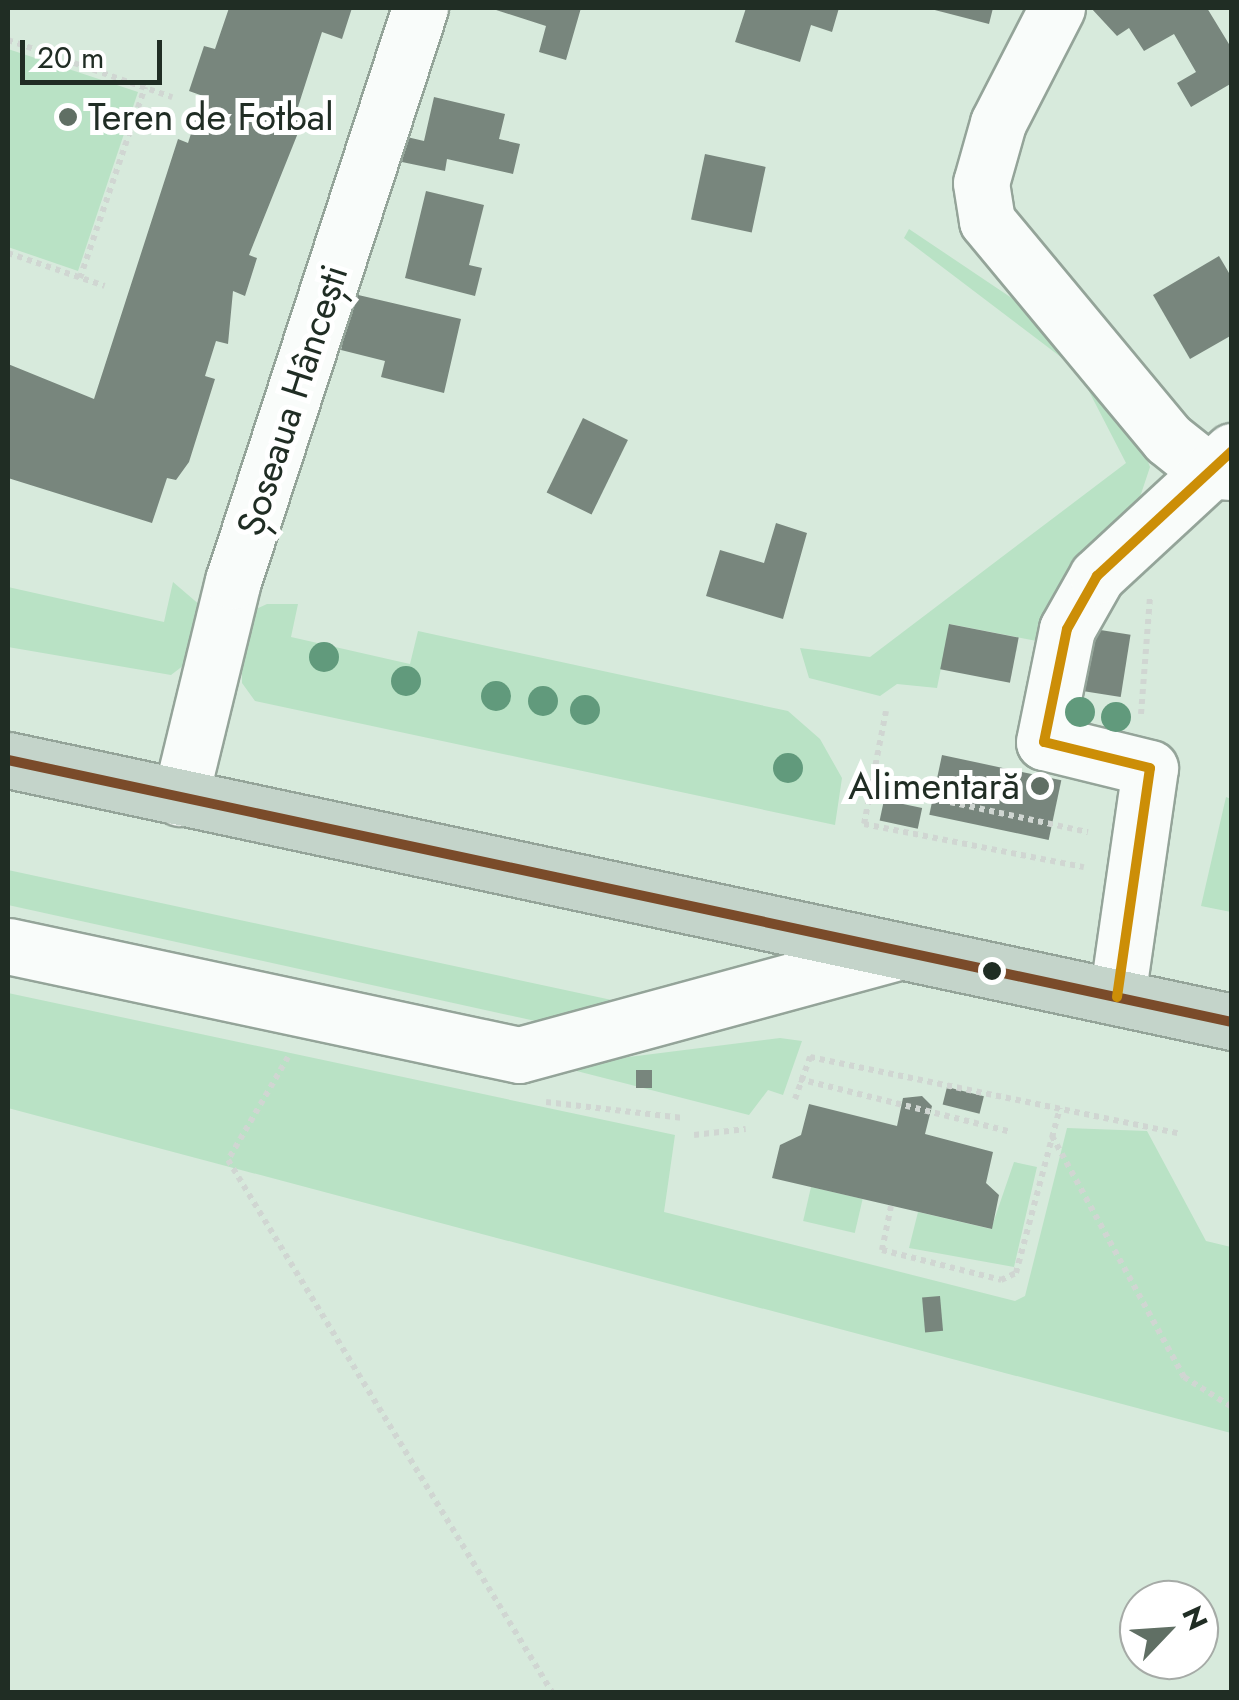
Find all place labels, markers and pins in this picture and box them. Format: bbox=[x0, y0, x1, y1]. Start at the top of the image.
place label: Teren de Fotbal bbox=[88, 94, 334, 140]
marker: Teren de Fotbal bbox=[57, 106, 79, 128]
place label: Alimentară bbox=[848, 763, 1020, 809]
marker: Alimentară bbox=[1029, 775, 1051, 797]
unlabelled marker bbox=[982, 961, 1002, 981]

